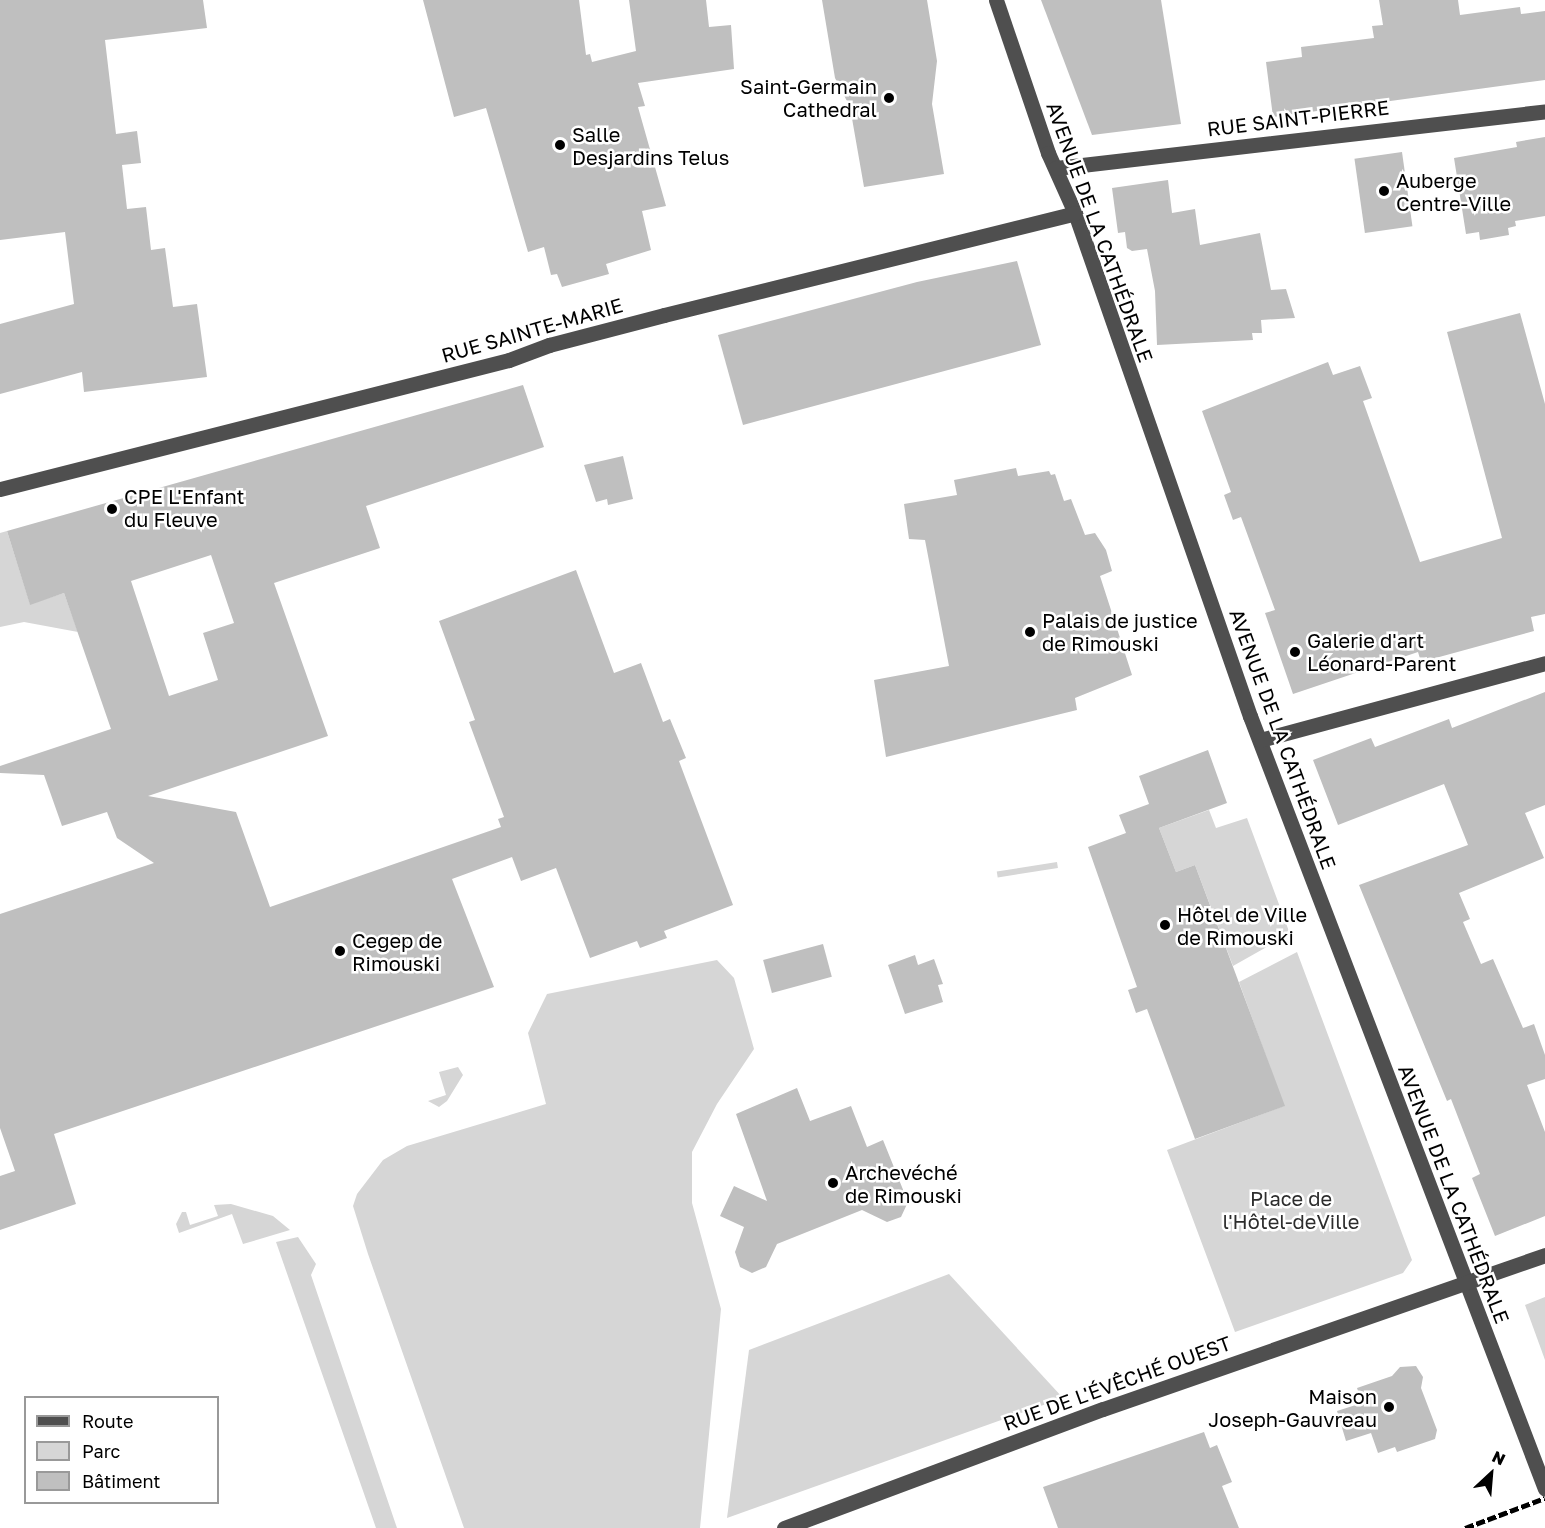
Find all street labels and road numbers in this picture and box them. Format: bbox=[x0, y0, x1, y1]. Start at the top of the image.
street label: RUE SAINT-PIERRE bbox=[1206, 95, 1390, 141]
street label: AVENUE DE LA CATHÉDRALE bbox=[1042, 99, 1158, 365]
street label: RUE SAINTE-MARIE bbox=[439, 293, 625, 367]
street label: AVENUE DE LA CATHÉDRALE bbox=[1225, 606, 1341, 872]
street label: AVENUE DE LA CATHÉDRALE bbox=[1393, 1061, 1515, 1327]
street label: RUE DE L'ÉVÊCHÉ OUEST bbox=[1000, 1331, 1234, 1435]

